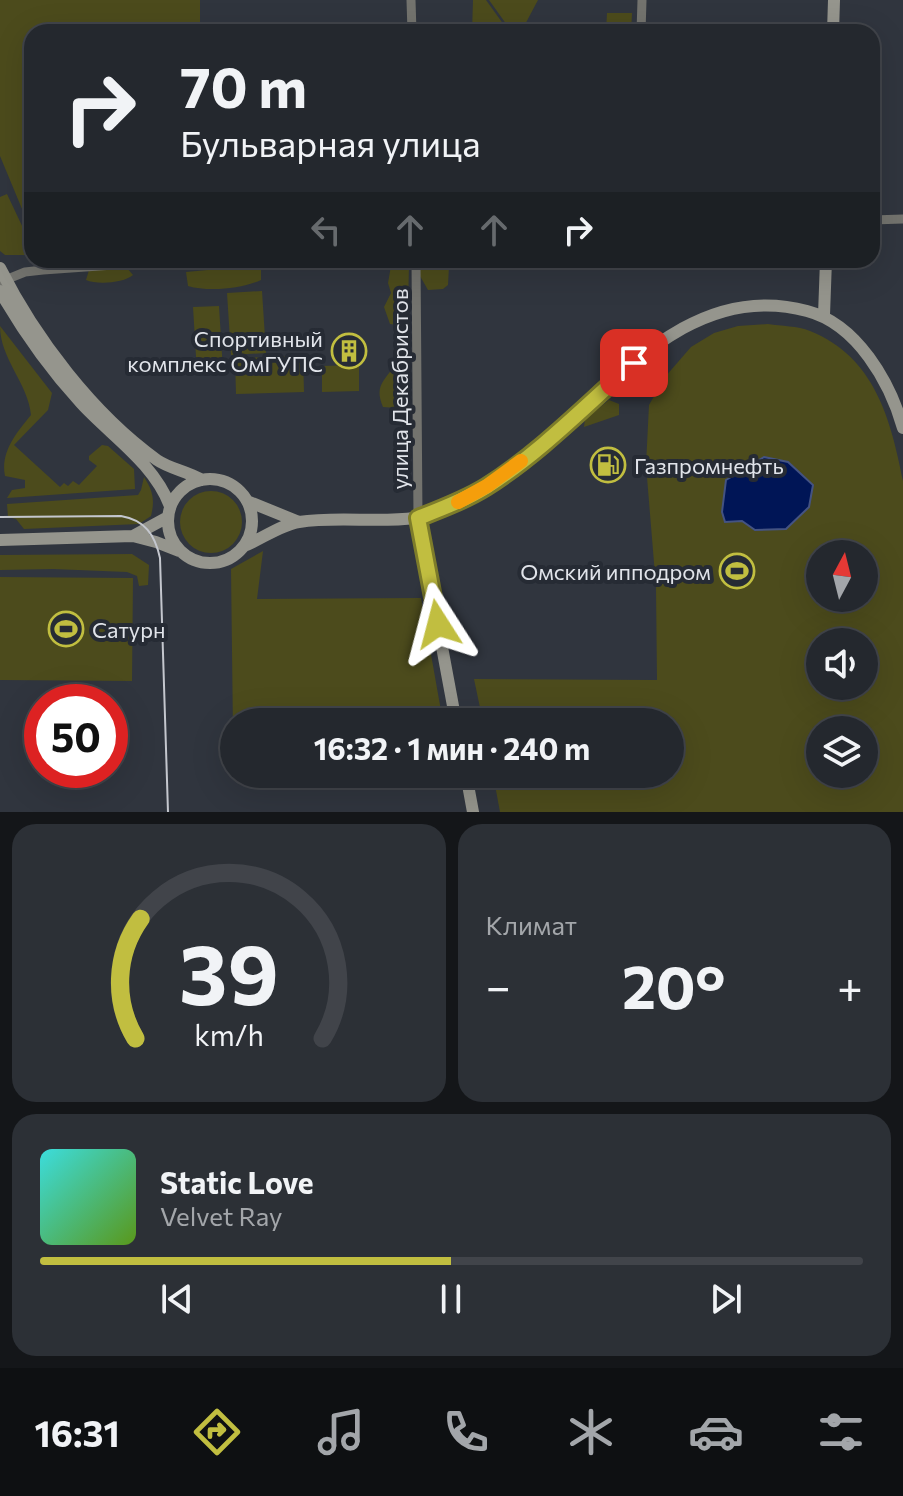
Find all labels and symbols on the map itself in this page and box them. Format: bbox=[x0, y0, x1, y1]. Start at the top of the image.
street label: улица Декабристов bbox=[386, 288, 413, 490]
place label: Спортивный комплекс ОмГУПС bbox=[127, 325, 323, 377]
pin bbox=[600, 329, 668, 397]
building icon: Спортивный комплекс ОмГУПС bbox=[330, 332, 368, 370]
fuel station icon: Газпромнефть bbox=[589, 446, 627, 484]
place label: Газпромнефть bbox=[634, 452, 784, 479]
north arrow bbox=[806, 540, 878, 612]
sports icon: Омский ипподром bbox=[718, 552, 756, 590]
place label: Омский ипподром bbox=[520, 558, 711, 585]
position arrow bbox=[396, 582, 480, 666]
sports icon: Сатурн bbox=[47, 610, 85, 648]
place label: Сатурн bbox=[92, 616, 166, 643]
speed limit sign: 50 bbox=[24, 684, 128, 788]

